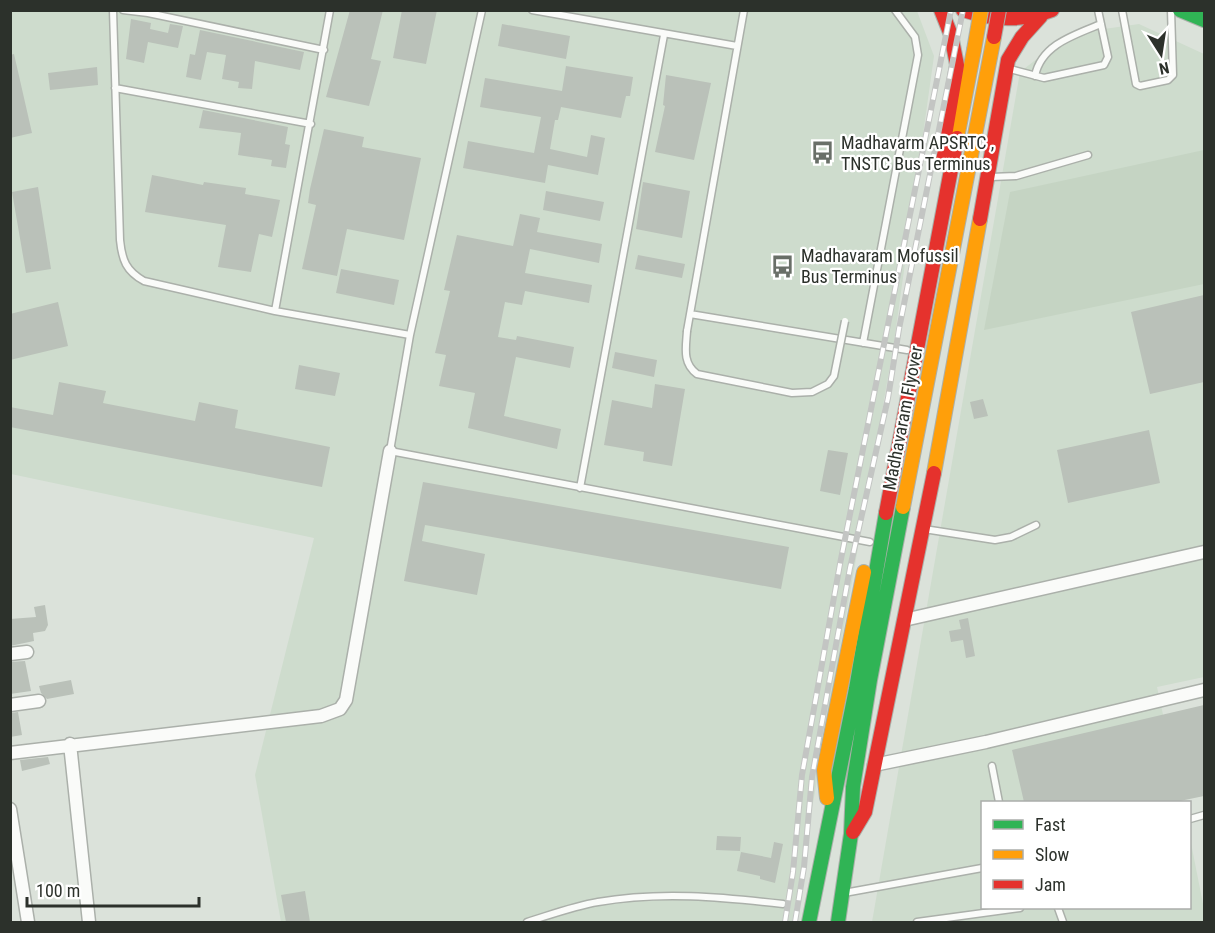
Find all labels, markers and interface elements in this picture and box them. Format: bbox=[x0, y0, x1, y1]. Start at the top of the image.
north arrow bbox=[1131, 24, 1191, 84]
text: N bbox=[1157, 58, 1171, 78]
place label: Madhavarm APSRTC , TNSTC Bus Terminus bbox=[841, 132, 994, 174]
bus stop icon: Madhavarm APSRTC , TNSTC Bus Terminus bbox=[810, 140, 836, 166]
place label: Madhavaram Mofussil Bus Terminus bbox=[801, 245, 959, 287]
bus stop icon: Madhavaram Mofussil Bus Terminus bbox=[770, 253, 796, 279]
street label: Madhavaram Flyover bbox=[878, 343, 927, 492]
legend bbox=[981, 801, 1191, 909]
text: Fast bbox=[1035, 814, 1066, 835]
text: Slow bbox=[1035, 844, 1070, 865]
scale bar bbox=[27, 870, 200, 908]
text: Jam bbox=[1035, 874, 1066, 895]
text: 100 m bbox=[36, 880, 80, 901]

